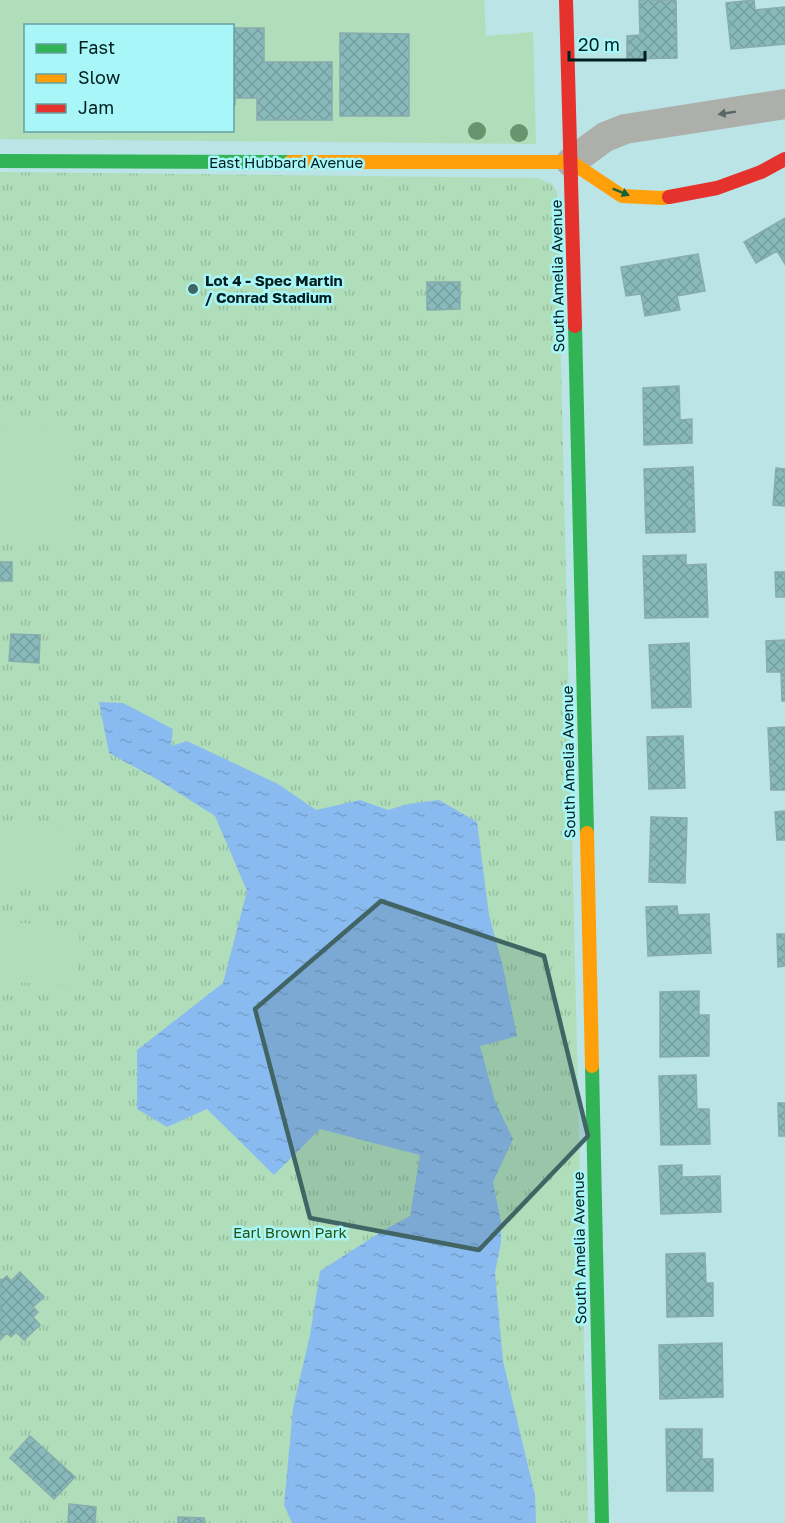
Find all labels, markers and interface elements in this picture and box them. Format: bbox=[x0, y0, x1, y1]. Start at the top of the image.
legend bbox=[24, 24, 234, 132]
scale bar bbox=[569, 24, 646, 62]
text: 20 m bbox=[578, 33, 620, 55]
text: Fast bbox=[78, 36, 115, 58]
text: Slow bbox=[78, 66, 121, 88]
text: Jam bbox=[78, 96, 114, 118]
one-way arrow bbox=[718, 109, 737, 118]
street label: East Hubbard Avenue bbox=[209, 153, 363, 171]
one-way arrow bbox=[612, 187, 630, 197]
street label: South Amelia Avenue bbox=[547, 199, 567, 352]
place label: Lot 4 - Spec Martin / Conrad Stadium bbox=[205, 271, 343, 306]
marker: Lot 4 - Spec Martin / Conrad Stadium bbox=[186, 282, 200, 296]
street label: South Amelia Avenue bbox=[558, 685, 578, 838]
street label: South Amelia Avenue bbox=[569, 1171, 589, 1324]
park label: Earl Brown Park bbox=[233, 1223, 348, 1241]

